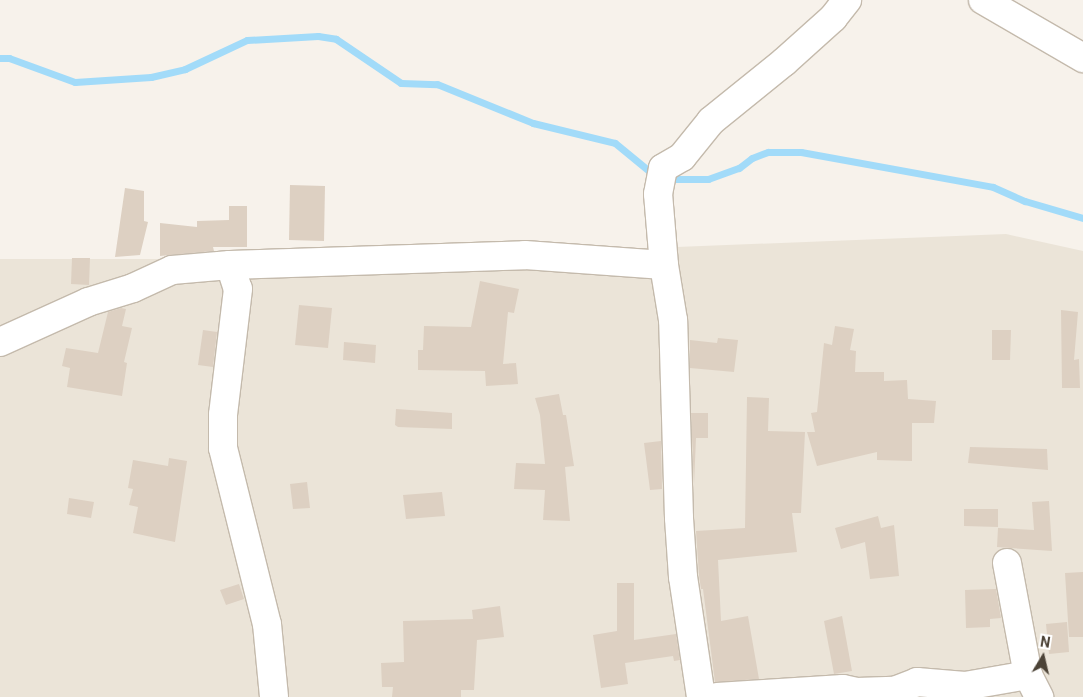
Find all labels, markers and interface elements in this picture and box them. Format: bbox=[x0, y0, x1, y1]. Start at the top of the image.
north arrow bbox=[1018, 632, 1068, 682]
text: N bbox=[1039, 634, 1051, 651]

